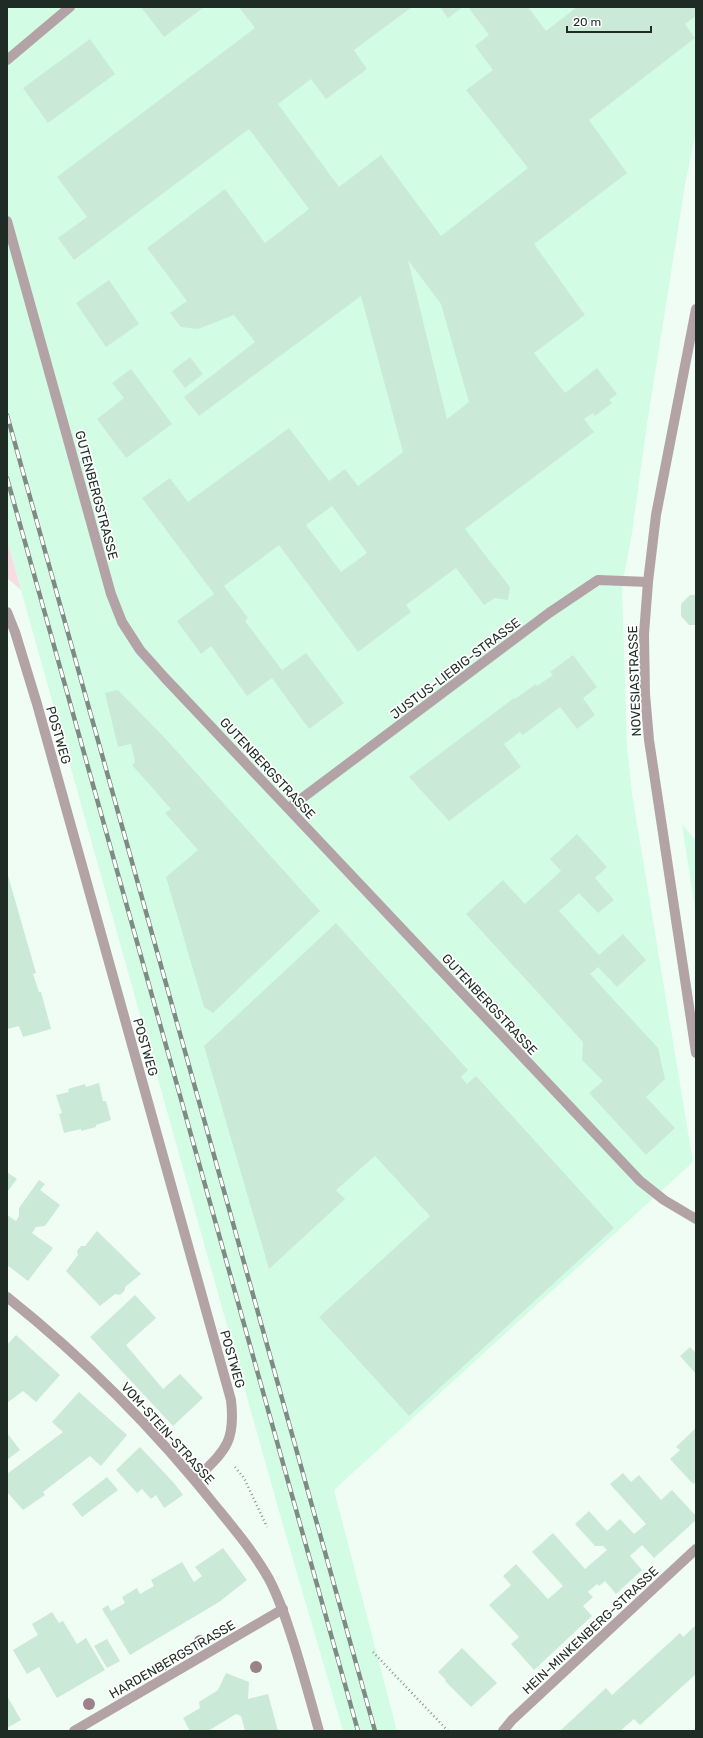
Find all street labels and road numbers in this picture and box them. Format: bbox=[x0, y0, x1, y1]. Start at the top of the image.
street label: GUTENBERGSTRASSE bbox=[72, 429, 121, 561]
street label: JUSTUS-LIEBIG-STRASSE bbox=[387, 615, 523, 722]
street label: NOVESIASTRASSE bbox=[625, 625, 644, 737]
street label: POSTWEG bbox=[43, 704, 74, 766]
street label: GUTENBERGSTRASSE bbox=[217, 715, 319, 822]
street label: GUTENBERGSTRASSE bbox=[439, 951, 541, 1058]
street label: POSTWEG bbox=[130, 1016, 161, 1078]
street label: POSTWEG bbox=[217, 1328, 248, 1390]
street label: VOM-STEIN-STRASSE bbox=[118, 1379, 217, 1487]
street label: HEIN-MINKENBERG-STRASSE bbox=[519, 1563, 661, 1697]
street label: HARDENBERGSTRASSE bbox=[107, 1617, 238, 1702]

